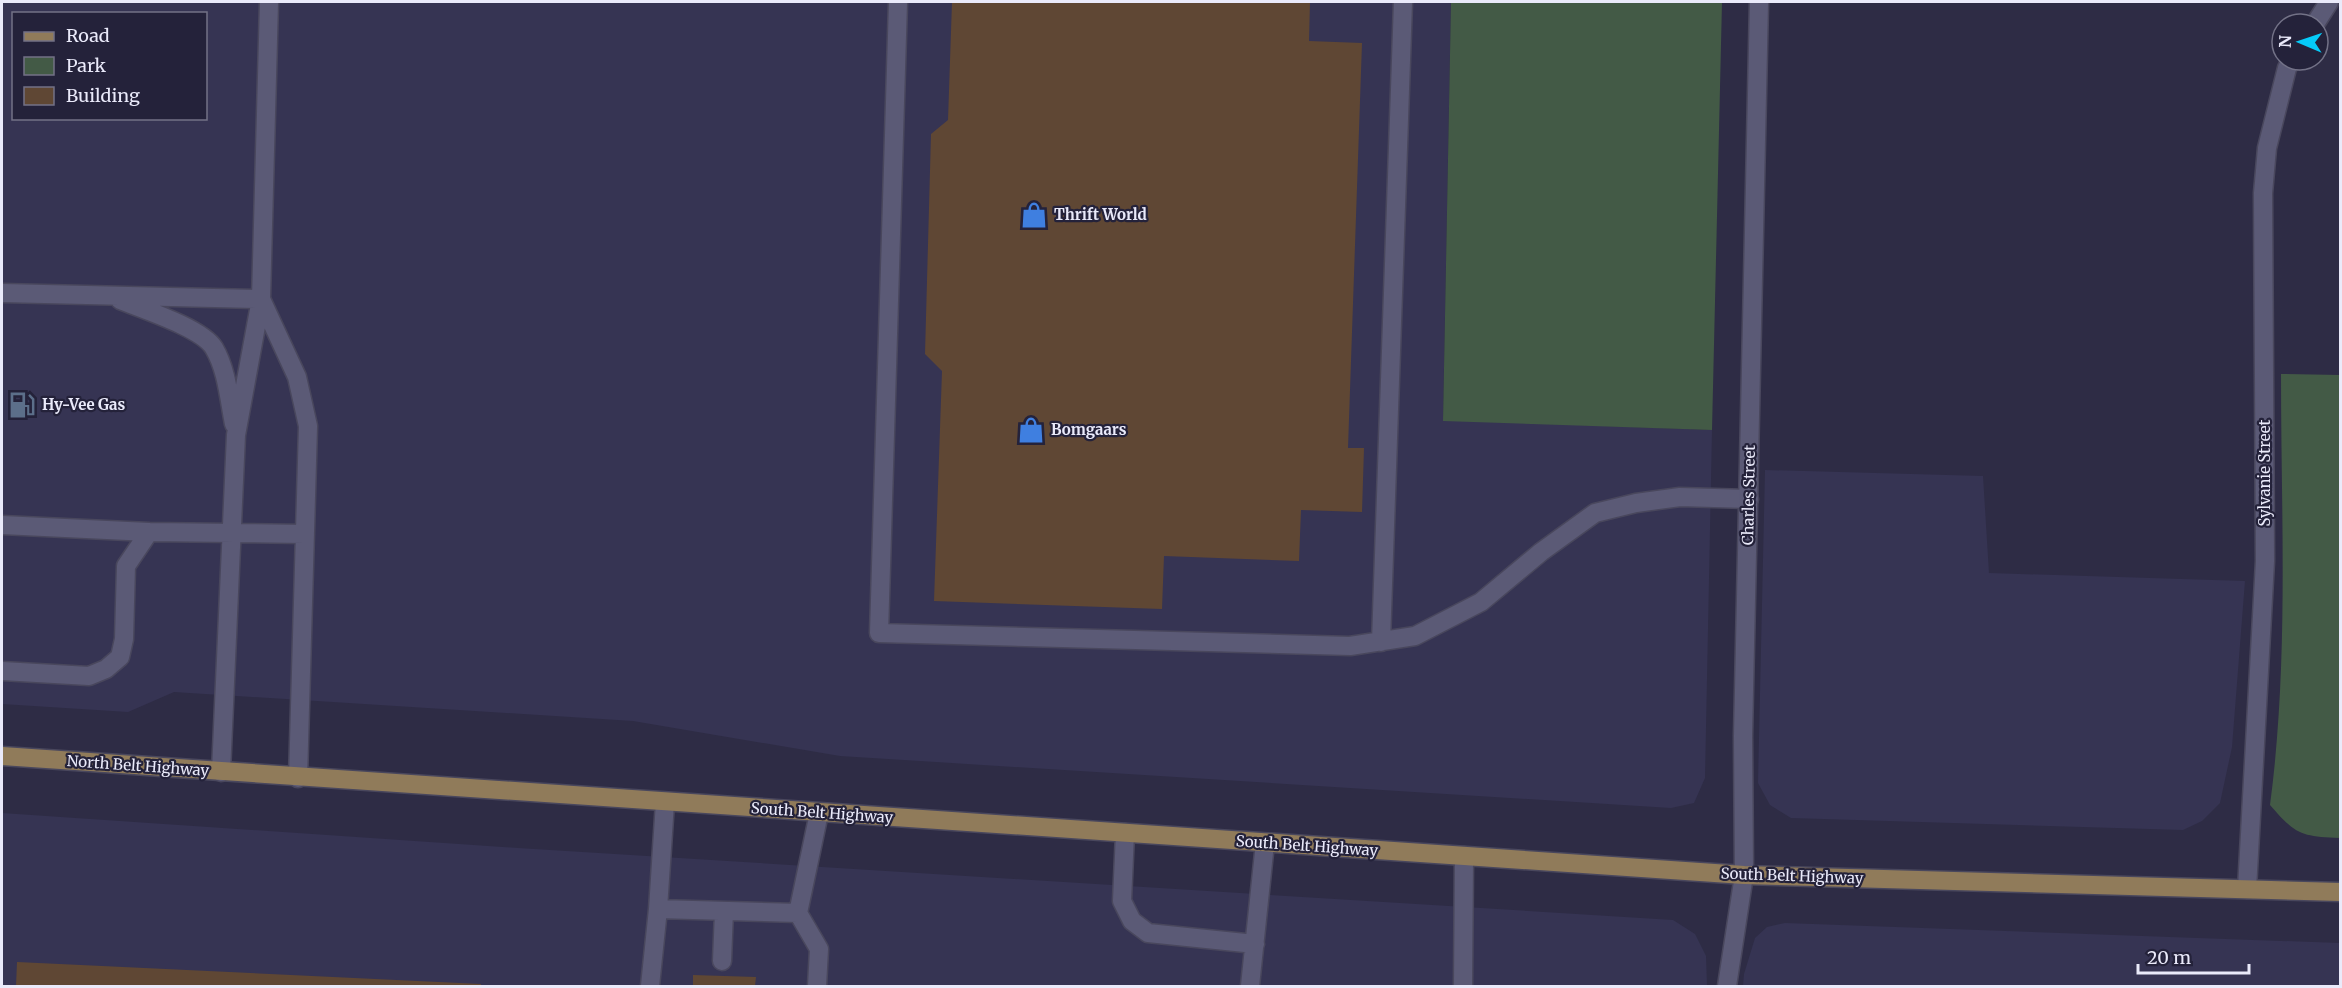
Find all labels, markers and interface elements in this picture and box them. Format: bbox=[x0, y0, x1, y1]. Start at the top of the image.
legend bbox=[12, 12, 207, 120]
north arrow bbox=[2270, 12, 2330, 72]
text: Road bbox=[66, 24, 110, 47]
text: N bbox=[2275, 34, 2295, 48]
text: Park bbox=[66, 54, 107, 77]
text: Building bbox=[66, 84, 140, 107]
shop icon: Thrift World bbox=[1019, 200, 1049, 230]
place label: Thrift World bbox=[1054, 205, 1147, 224]
fuel station icon: Hy-Vee Gas bbox=[7, 390, 37, 420]
place label: Hy-Vee Gas bbox=[42, 395, 125, 414]
shop icon: Bomgaars bbox=[1016, 415, 1046, 445]
street label: Sylvanie Street bbox=[2255, 419, 2274, 526]
place label: Bomgaars bbox=[1051, 420, 1127, 439]
street label: Charles Street bbox=[1738, 444, 1759, 545]
street label: North Belt Highway bbox=[66, 751, 210, 780]
street label: South Belt Highway bbox=[750, 798, 894, 827]
street label: South Belt Highway bbox=[1235, 831, 1379, 860]
street label: South Belt Highway bbox=[1720, 864, 1864, 887]
scale bar bbox=[2138, 937, 2249, 975]
text: 20 m bbox=[2147, 946, 2191, 969]

